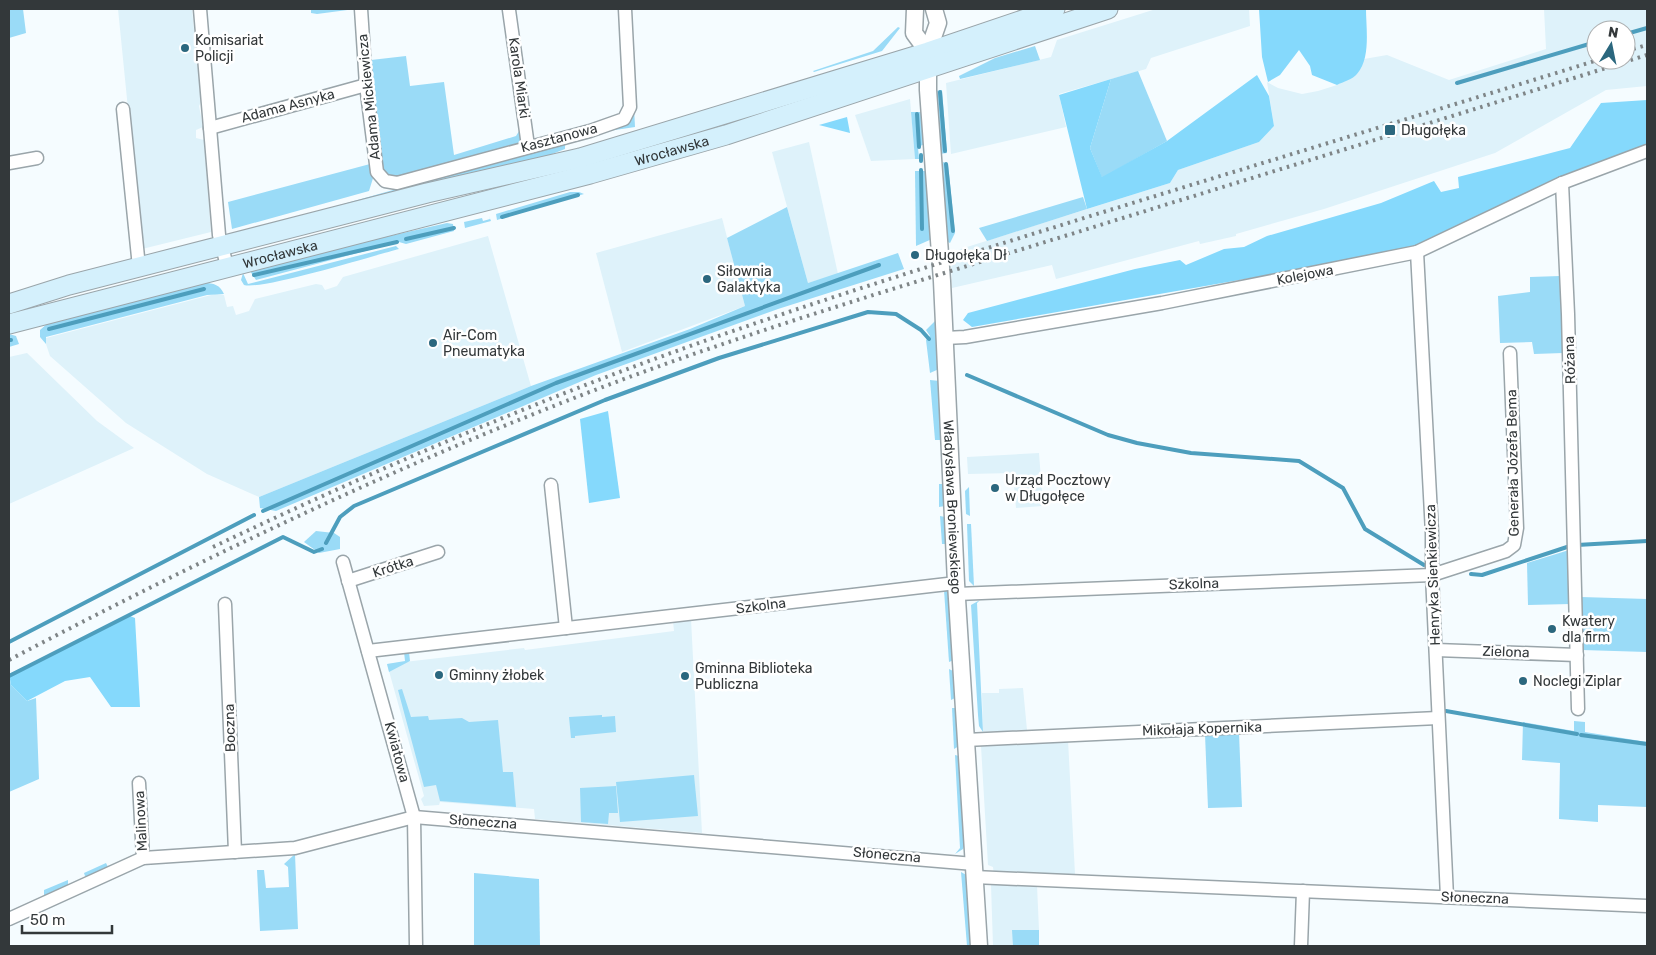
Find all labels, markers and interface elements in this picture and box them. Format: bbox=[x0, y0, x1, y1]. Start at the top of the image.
north arrow bbox=[1586, 20, 1636, 70]
text: N bbox=[1607, 23, 1620, 42]
place label: Komisariat Policji bbox=[195, 32, 264, 65]
street label: Adama Mickiewicza bbox=[354, 33, 384, 161]
street label: Karola Miarki bbox=[505, 36, 533, 120]
marker: Komisariat Policji bbox=[179, 42, 191, 54]
street label: Adama Asnyka bbox=[239, 85, 337, 127]
street label: Kasztanowa bbox=[519, 120, 599, 156]
place label: Długołęka bbox=[1401, 122, 1466, 139]
marker: Długołęka bbox=[1383, 123, 1397, 137]
street label: Wrocławska bbox=[632, 132, 711, 169]
street label: Wrocławska bbox=[241, 236, 319, 272]
place label: Długołęka Dł bbox=[925, 247, 1007, 264]
marker: Długołęka Dł bbox=[909, 249, 921, 261]
street label: Kolejowa bbox=[1275, 261, 1335, 289]
place label: Siłownia Galaktyka bbox=[717, 263, 781, 296]
marker: Siłownia Galaktyka bbox=[701, 273, 713, 285]
place label: Air-Com Pneumatyka bbox=[443, 327, 525, 360]
street label: Różana bbox=[1561, 336, 1579, 384]
marker: Air-Com Pneumatyka bbox=[427, 337, 439, 349]
street label: Generała Józefa Bema bbox=[1503, 389, 1523, 537]
street label: Władysława Broniewskiego bbox=[940, 419, 965, 595]
place label: Urząd Pocztowy w Długołęce bbox=[1005, 472, 1111, 505]
marker: Urząd Pocztowy w Długołęce bbox=[989, 482, 1001, 494]
street label: Henryka Sienkiewicza bbox=[1422, 504, 1444, 646]
street label: Krótka bbox=[370, 552, 416, 582]
street label: Szkolna bbox=[1169, 575, 1219, 593]
street label: Szkolna bbox=[735, 594, 787, 618]
place label: Kwatery dla firm bbox=[1562, 613, 1615, 646]
marker: Kwatery dla firm bbox=[1546, 623, 1558, 635]
street label: Zielona bbox=[1482, 643, 1530, 661]
place label: Gminna Biblioteka Publiczna bbox=[695, 660, 812, 693]
place label: Gminny żłobek bbox=[449, 667, 545, 684]
marker: Gminny żłobek bbox=[433, 669, 445, 681]
marker: Gminna Biblioteka Publiczna bbox=[679, 670, 691, 682]
place label: Noclegi Ziplar bbox=[1533, 673, 1622, 690]
marker: Noclegi Ziplar bbox=[1517, 675, 1529, 687]
street label: Boczna bbox=[221, 703, 239, 753]
street label: Mikołaja Kopernika bbox=[1142, 718, 1262, 740]
street label: Kwiatowa bbox=[381, 720, 413, 784]
street label: Malinowa bbox=[131, 790, 151, 852]
street label: Słoneczna bbox=[448, 811, 518, 833]
street label: Słoneczna bbox=[852, 844, 922, 866]
street label: Słoneczna bbox=[1441, 888, 1509, 908]
scale bar bbox=[22, 902, 112, 934]
text: 50 m bbox=[30, 911, 65, 929]

